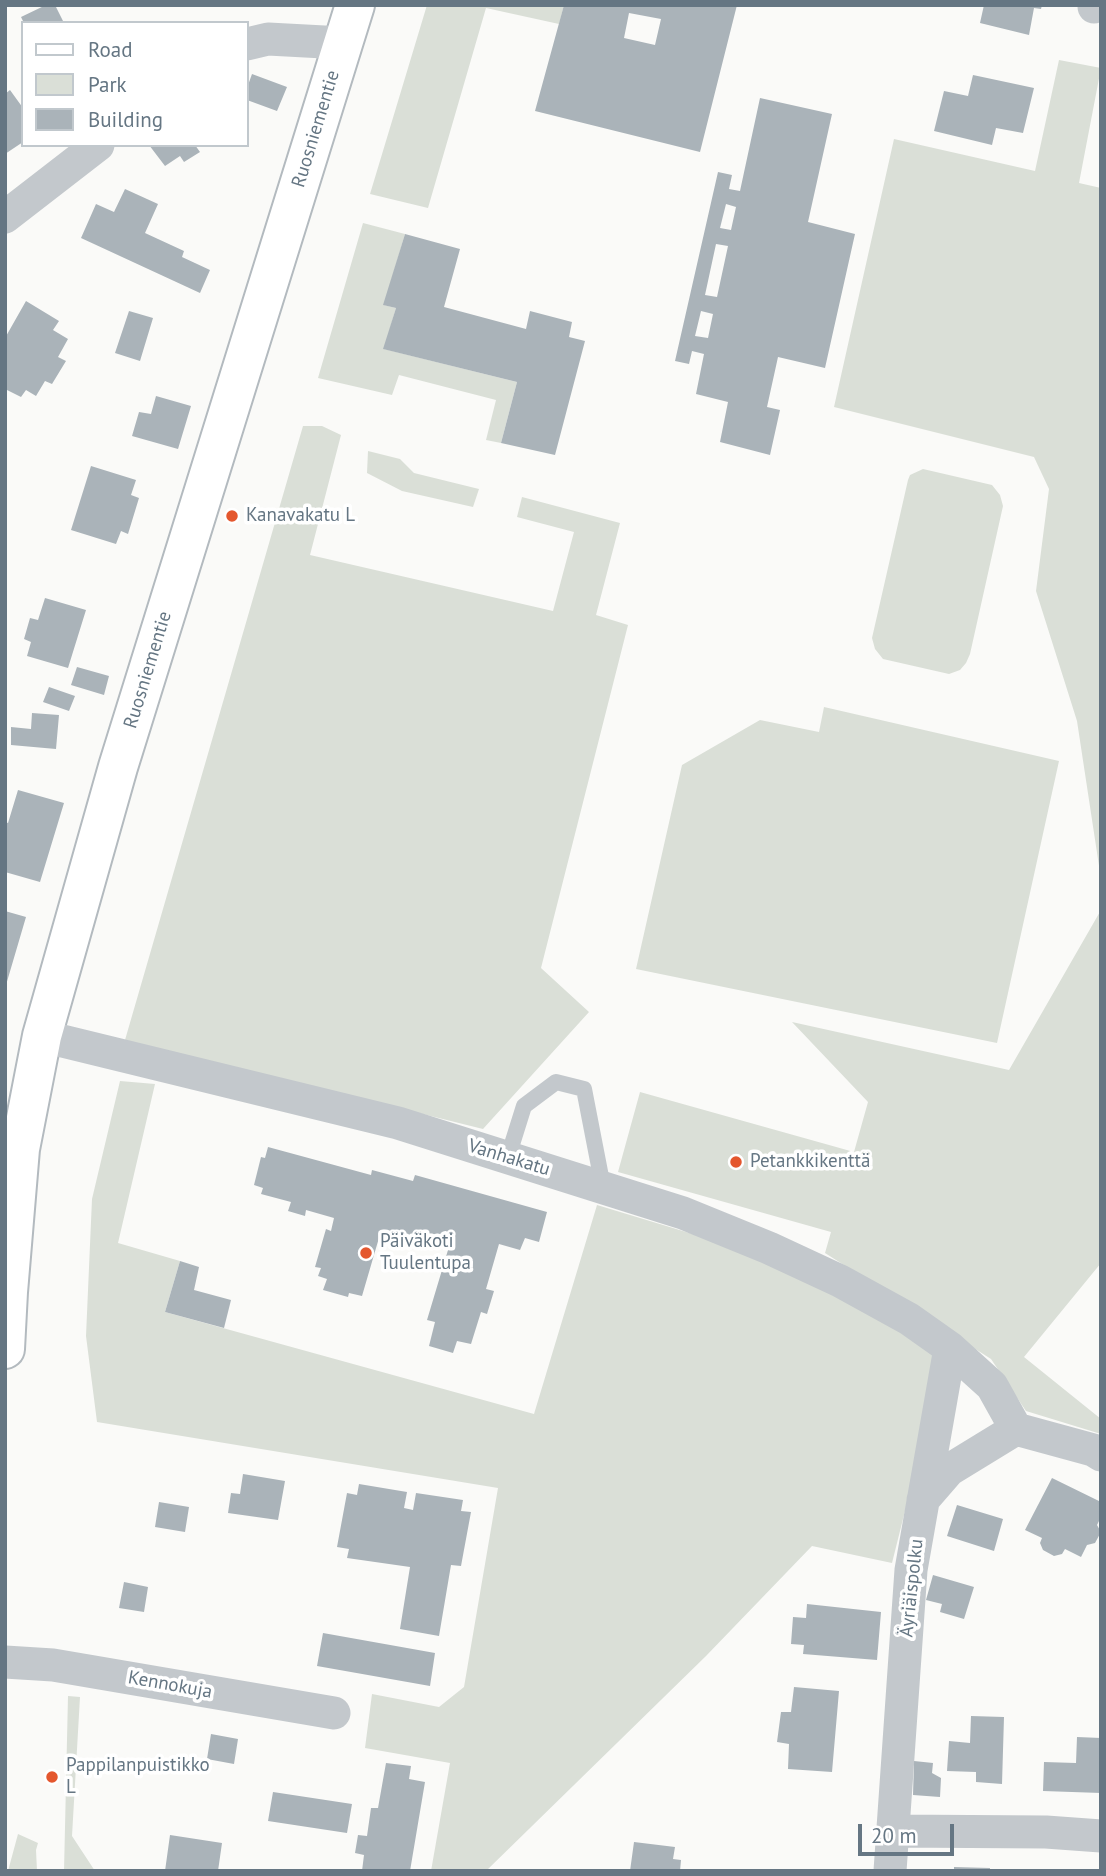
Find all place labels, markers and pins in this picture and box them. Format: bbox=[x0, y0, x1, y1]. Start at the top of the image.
place label: Kanavakatu L bbox=[246, 505, 355, 527]
marker: Kanavakatu L bbox=[224, 508, 240, 524]
place label: Petankkikenttä bbox=[750, 1151, 870, 1173]
marker: Petankkikenttä bbox=[728, 1154, 744, 1170]
place label: Päiväkoti Tuulentupa bbox=[380, 1231, 471, 1275]
marker: Päiväkoti Tuulentupa bbox=[358, 1245, 374, 1261]
place label: Pappilanpuistikko L bbox=[66, 1755, 210, 1799]
marker: Pappilanpuistikko L bbox=[44, 1769, 60, 1785]

